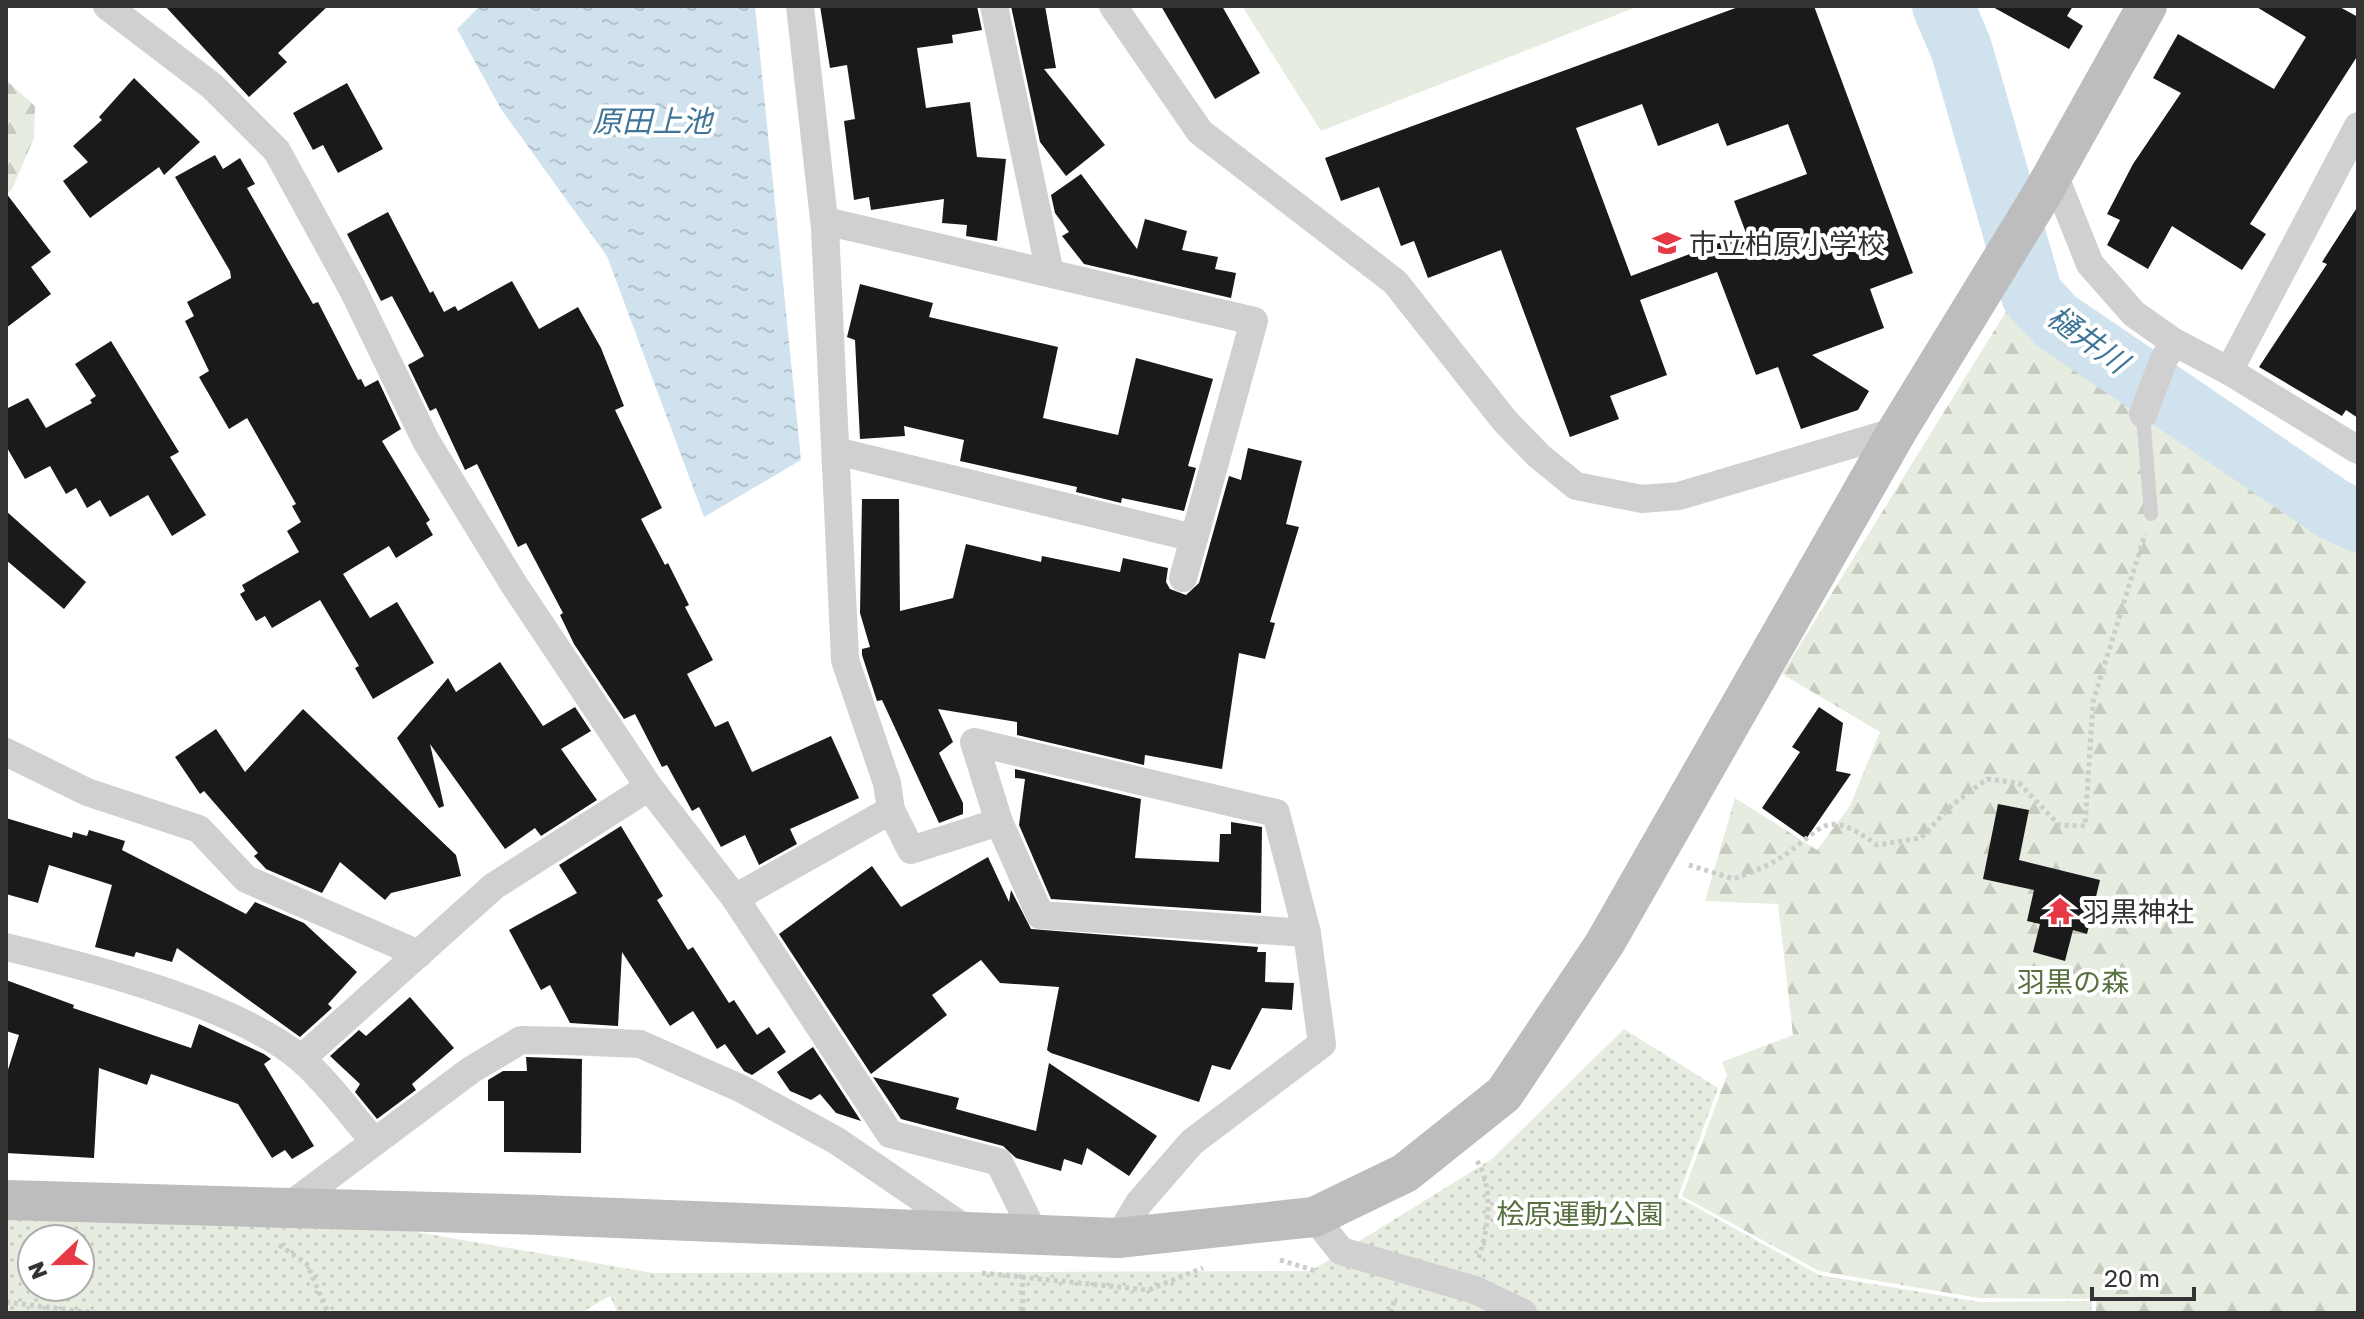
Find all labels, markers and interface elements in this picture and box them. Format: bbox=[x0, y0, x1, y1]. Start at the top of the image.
water label: 原田上池 bbox=[592, 103, 715, 139]
place label: 市立柏原小学校 bbox=[1689, 227, 1885, 260]
school or university icon: 市立柏原小学校 bbox=[1652, 228, 1682, 258]
water label: 樋井川 bbox=[2041, 298, 2137, 382]
place label: 羽黒神社 bbox=[2082, 895, 2194, 928]
temple icon: 羽黒神社 bbox=[2045, 896, 2075, 926]
park label: 羽黒の森 bbox=[2017, 965, 2129, 998]
park label: 桧原運動公園 bbox=[1496, 1197, 1664, 1230]
north arrow bbox=[16, 1223, 96, 1303]
scale bar bbox=[2092, 1251, 2194, 1301]
text: N bbox=[21, 1258, 53, 1283]
text: 20 m bbox=[2104, 1263, 2160, 1292]

